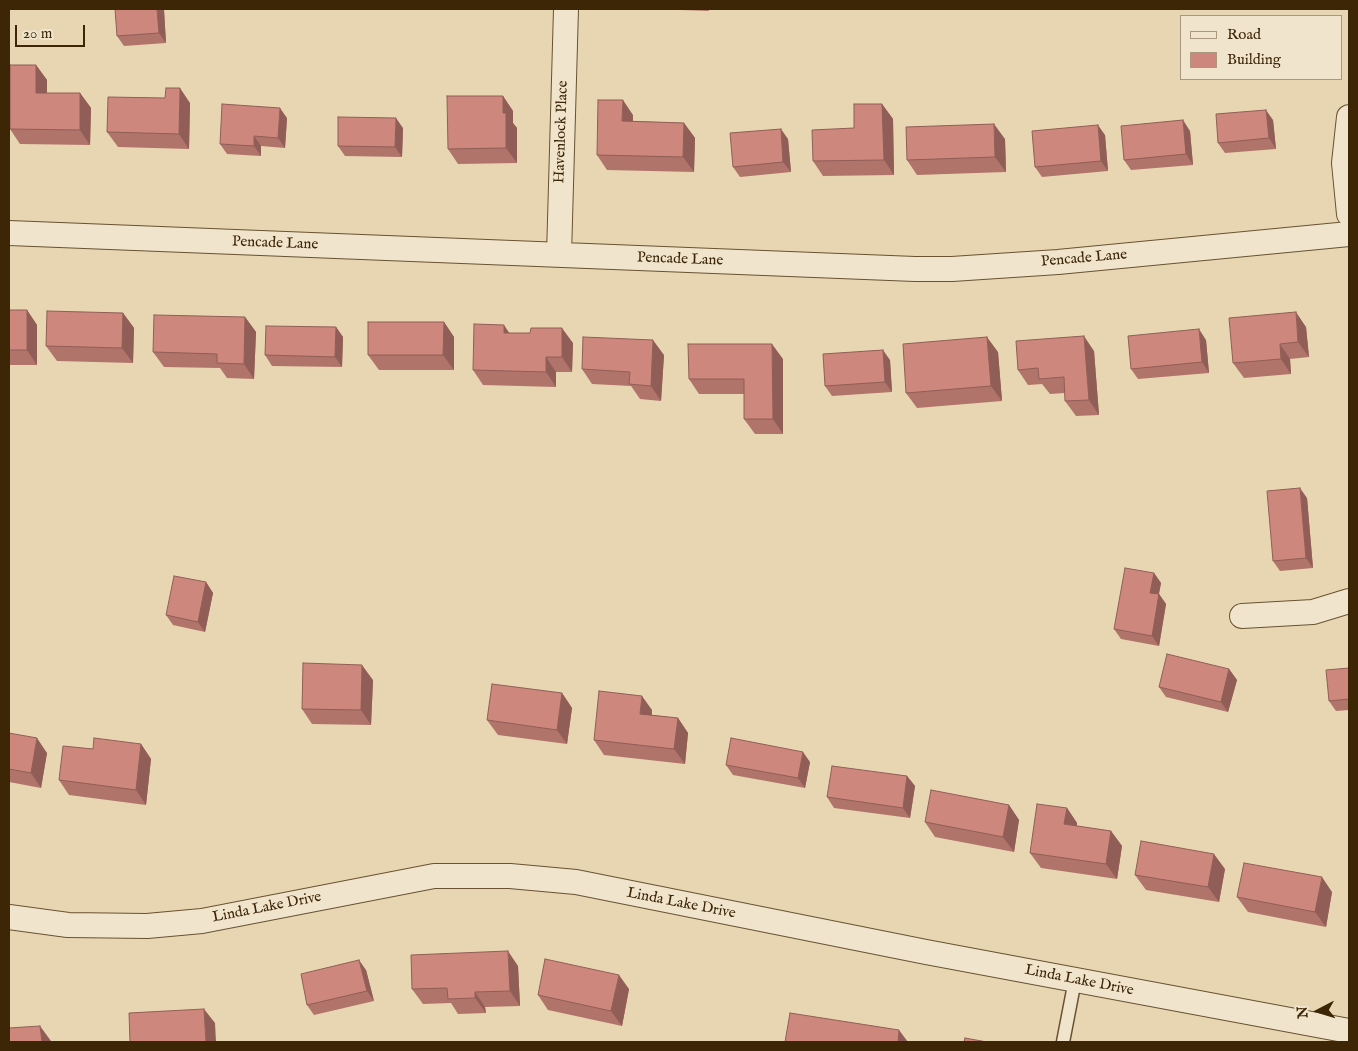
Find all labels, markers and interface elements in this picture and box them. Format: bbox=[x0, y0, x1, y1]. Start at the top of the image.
scale bar bbox=[18, 15, 88, 47]
legend bbox=[1180, 15, 1343, 80]
text: 20 m bbox=[23, 24, 52, 43]
text: Road bbox=[1227, 25, 1261, 44]
text: Building bbox=[1227, 50, 1281, 69]
street label: Havenlock Place bbox=[551, 80, 573, 184]
street label: Pencade Lane bbox=[231, 233, 319, 255]
street label: Pencade Lane bbox=[1040, 246, 1128, 272]
street label: Pencade Lane bbox=[636, 249, 724, 271]
street label: Linda Lake Drive bbox=[625, 885, 737, 923]
street label: Linda Lake Drive bbox=[211, 889, 323, 927]
street label: Linda Lake Drive bbox=[1023, 962, 1135, 1000]
north arrow bbox=[1293, 986, 1343, 1036]
text: N bbox=[1294, 1005, 1313, 1019]

